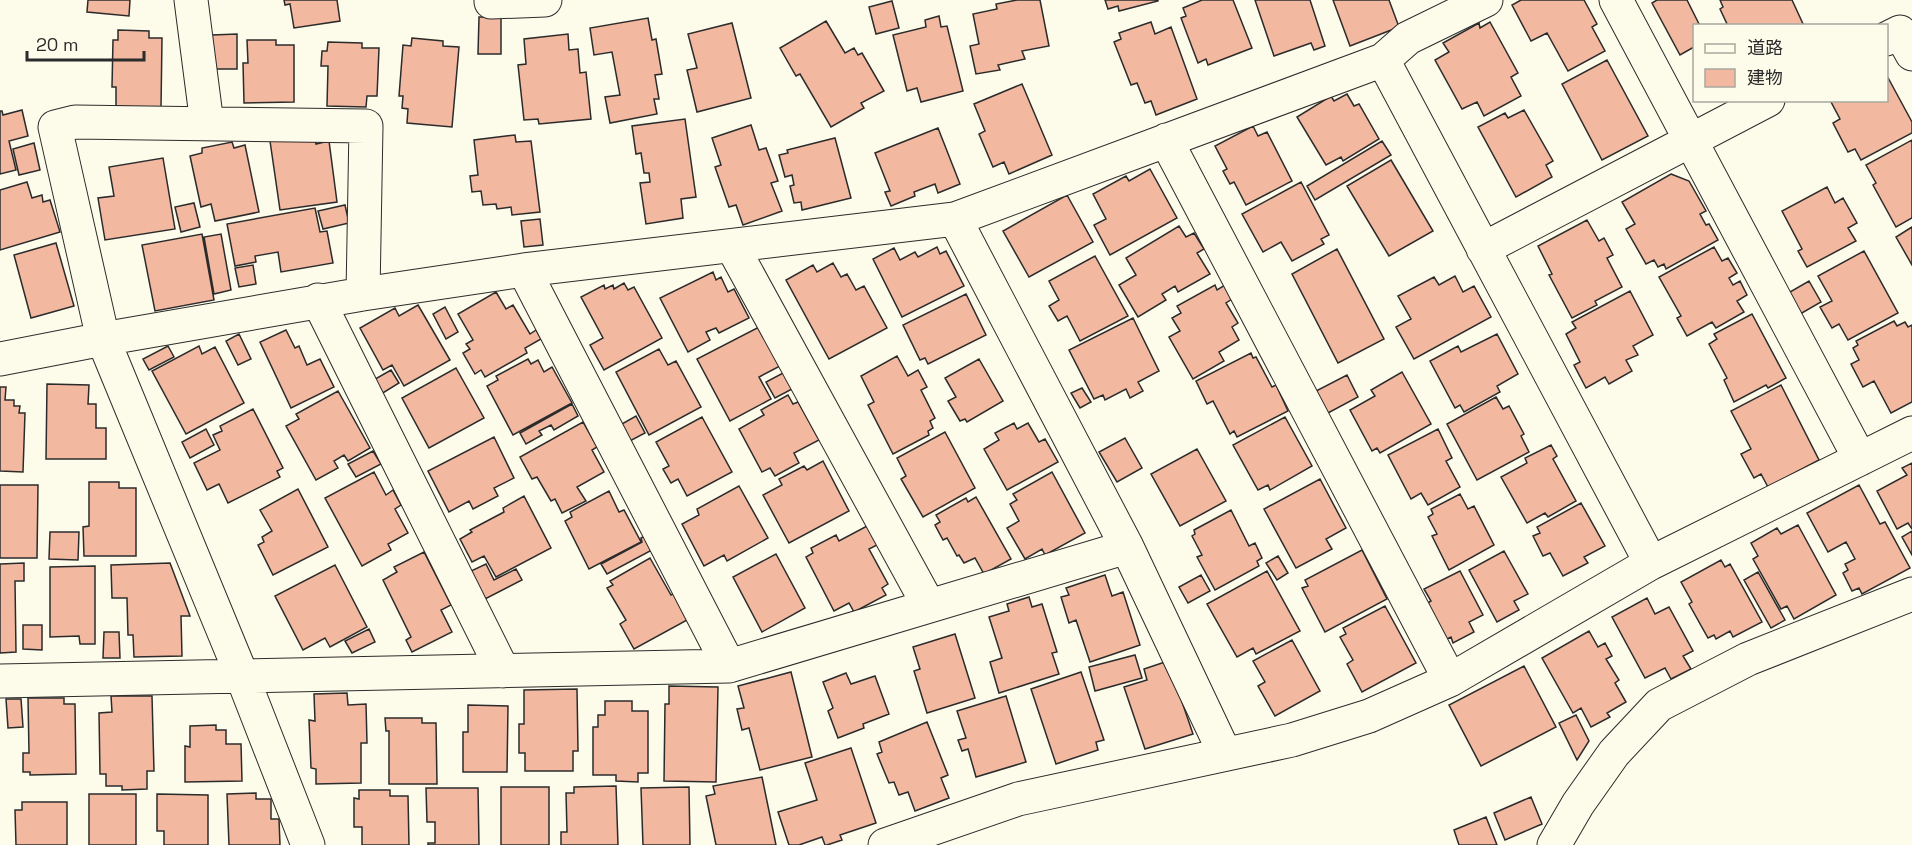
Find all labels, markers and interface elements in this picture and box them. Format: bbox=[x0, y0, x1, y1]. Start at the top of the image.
scale bar bbox=[27, 24, 144, 62]
legend bbox=[1693, 24, 1888, 102]
text: 20 m bbox=[36, 33, 79, 56]
text: 道路 bbox=[1747, 36, 1783, 59]
text: 建物 bbox=[1747, 66, 1783, 89]

